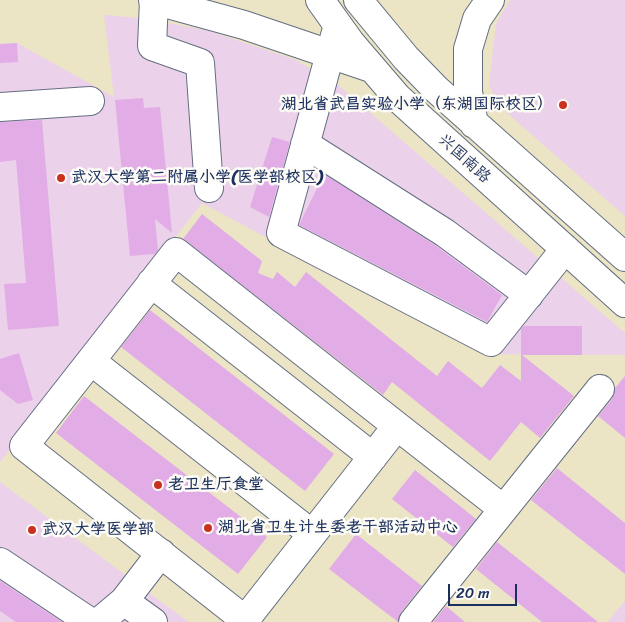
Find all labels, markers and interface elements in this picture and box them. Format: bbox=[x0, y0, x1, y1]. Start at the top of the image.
place label: 湖北省武昌实验小学（东湖国际校区） bbox=[281, 95, 553, 115]
marker: 湖北省武昌实验小学（东湖国际校区） bbox=[557, 99, 569, 111]
street label: 兴国南路 bbox=[434, 130, 494, 188]
place label: 武汉大学第二附属小学(医学部校区) bbox=[71, 168, 322, 188]
marker: 武汉大学第二附属小学(医学部校区) bbox=[55, 172, 67, 184]
place label: 老卫生厅食堂 bbox=[168, 475, 264, 495]
marker: 老卫生厅食堂 bbox=[152, 479, 164, 491]
place label: 湖北省卫生计生委老干部活动中心 bbox=[218, 518, 458, 538]
place label: 武汉大学医学部 bbox=[42, 520, 154, 540]
marker: 湖北省卫生计生委老干部活动中心 bbox=[202, 522, 214, 534]
marker: 武汉大学医学部 bbox=[26, 524, 38, 536]
scale bar bbox=[450, 574, 519, 606]
text: 20 m bbox=[456, 580, 490, 606]

